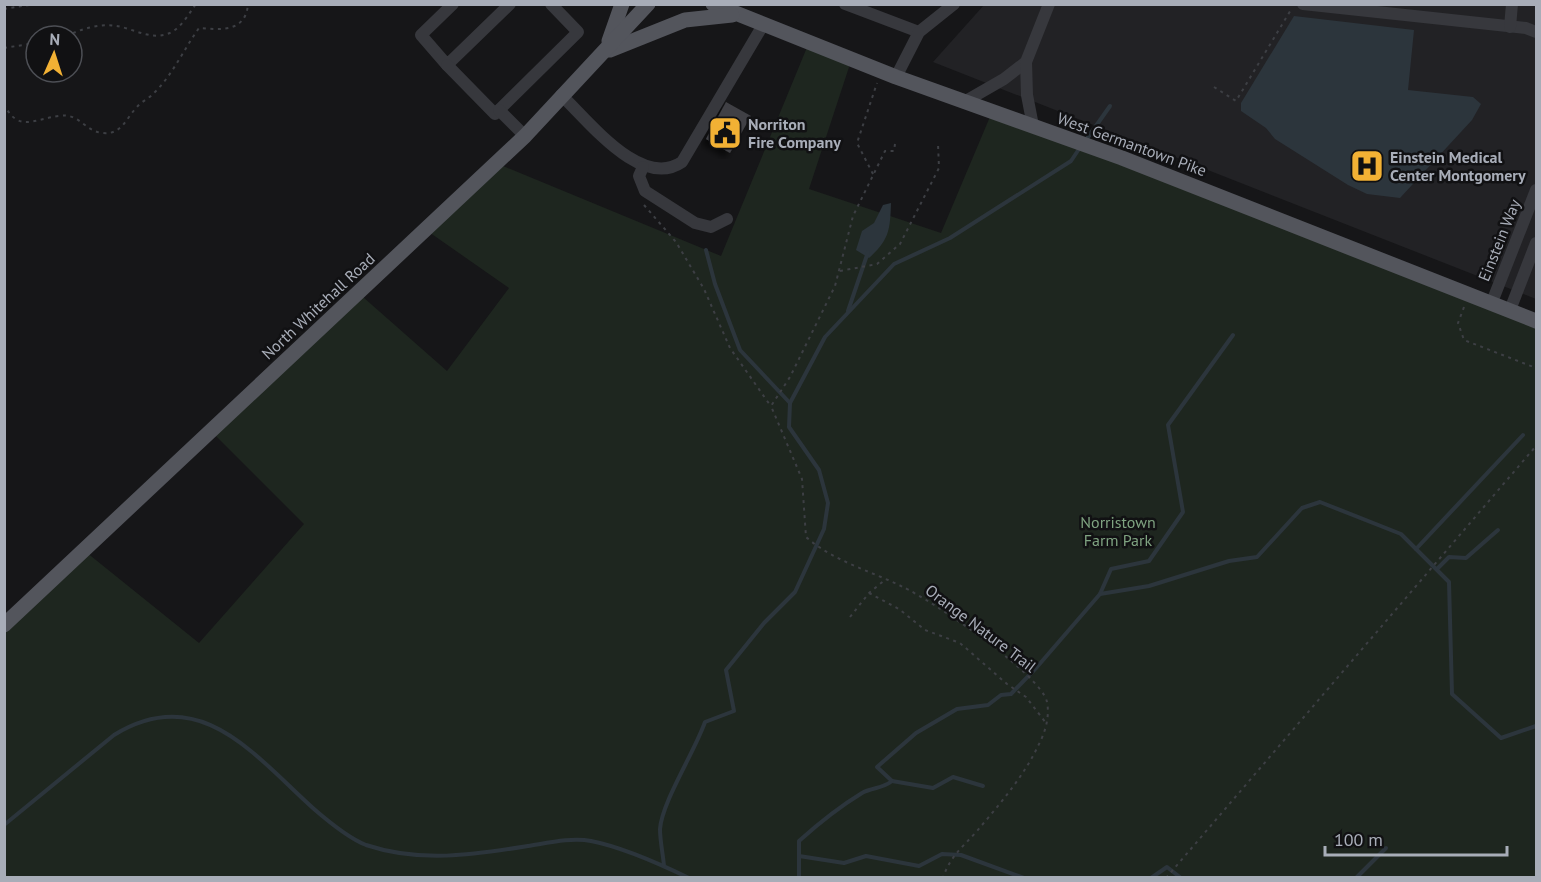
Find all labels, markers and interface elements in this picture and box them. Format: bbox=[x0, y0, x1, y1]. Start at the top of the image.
north arrow bbox=[24, 24, 84, 84]
text: N bbox=[49, 29, 61, 49]
street label: West Germantown Pike bbox=[1055, 108, 1209, 180]
place label: Norriton Fire Company bbox=[748, 114, 841, 152]
public building icon: Norriton Fire Company bbox=[707, 115, 743, 151]
place label: Einstein Medical Center Montgomery bbox=[1390, 147, 1526, 185]
hospital icon: Einstein Medical Center Montgomery bbox=[1349, 148, 1385, 184]
street label: Einstein Way bbox=[1473, 196, 1525, 284]
street label: North Whitehall Road bbox=[257, 248, 379, 364]
park label: Norristown Farm Park bbox=[1080, 512, 1156, 550]
street label: Orange Nature Trail bbox=[922, 580, 1041, 676]
scale bar bbox=[1325, 819, 1506, 857]
text: 100 m bbox=[1334, 828, 1383, 851]

